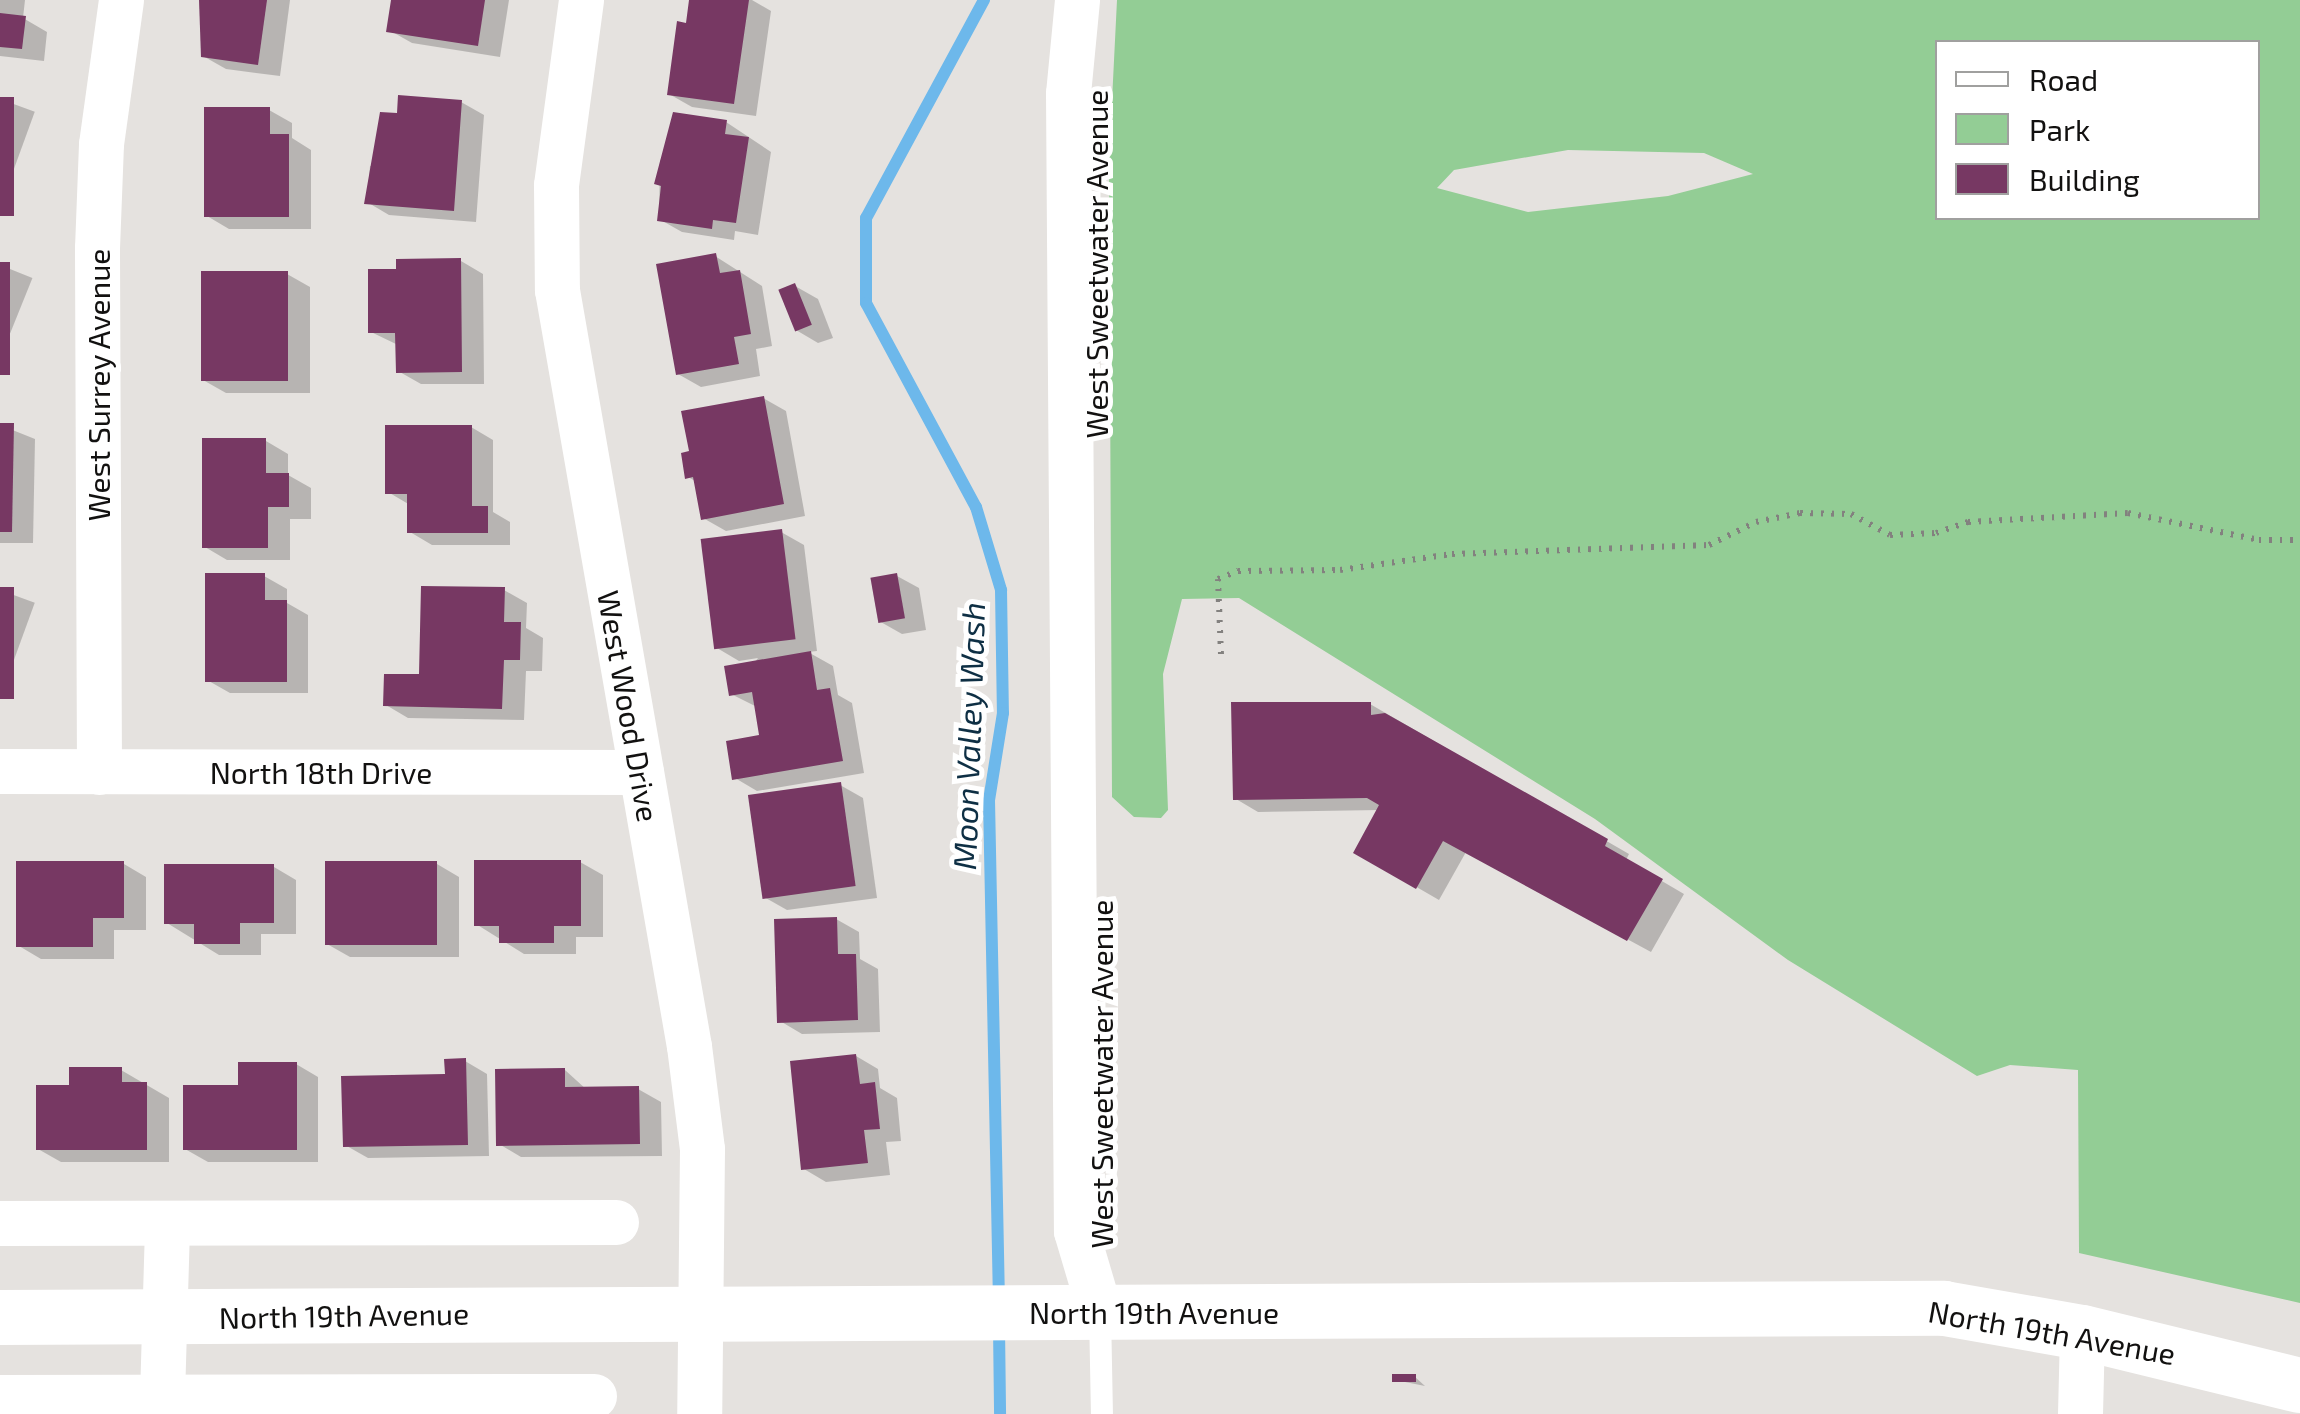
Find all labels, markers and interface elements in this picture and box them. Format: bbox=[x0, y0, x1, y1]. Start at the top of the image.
legend bbox=[1935, 40, 2260, 220]
text: Road bbox=[2029, 61, 2098, 97]
street label: West Sweetwater Avenue bbox=[1078, 89, 1114, 439]
text: Park bbox=[2029, 111, 2090, 147]
text: Building bbox=[2029, 161, 2140, 197]
street label: West Surrey Avenue bbox=[80, 248, 116, 522]
street label: West Wood Drive bbox=[591, 587, 667, 825]
water label: Moon Valley Wash bbox=[944, 601, 992, 871]
street label: North 18th Drive bbox=[210, 754, 432, 790]
street label: West Sweetwater Avenue bbox=[1083, 899, 1119, 1249]
street label: North 19th Avenue bbox=[1925, 1292, 2179, 1372]
street label: North 19th Avenue bbox=[1029, 1294, 1279, 1330]
street label: North 19th Avenue bbox=[218, 1295, 470, 1335]

